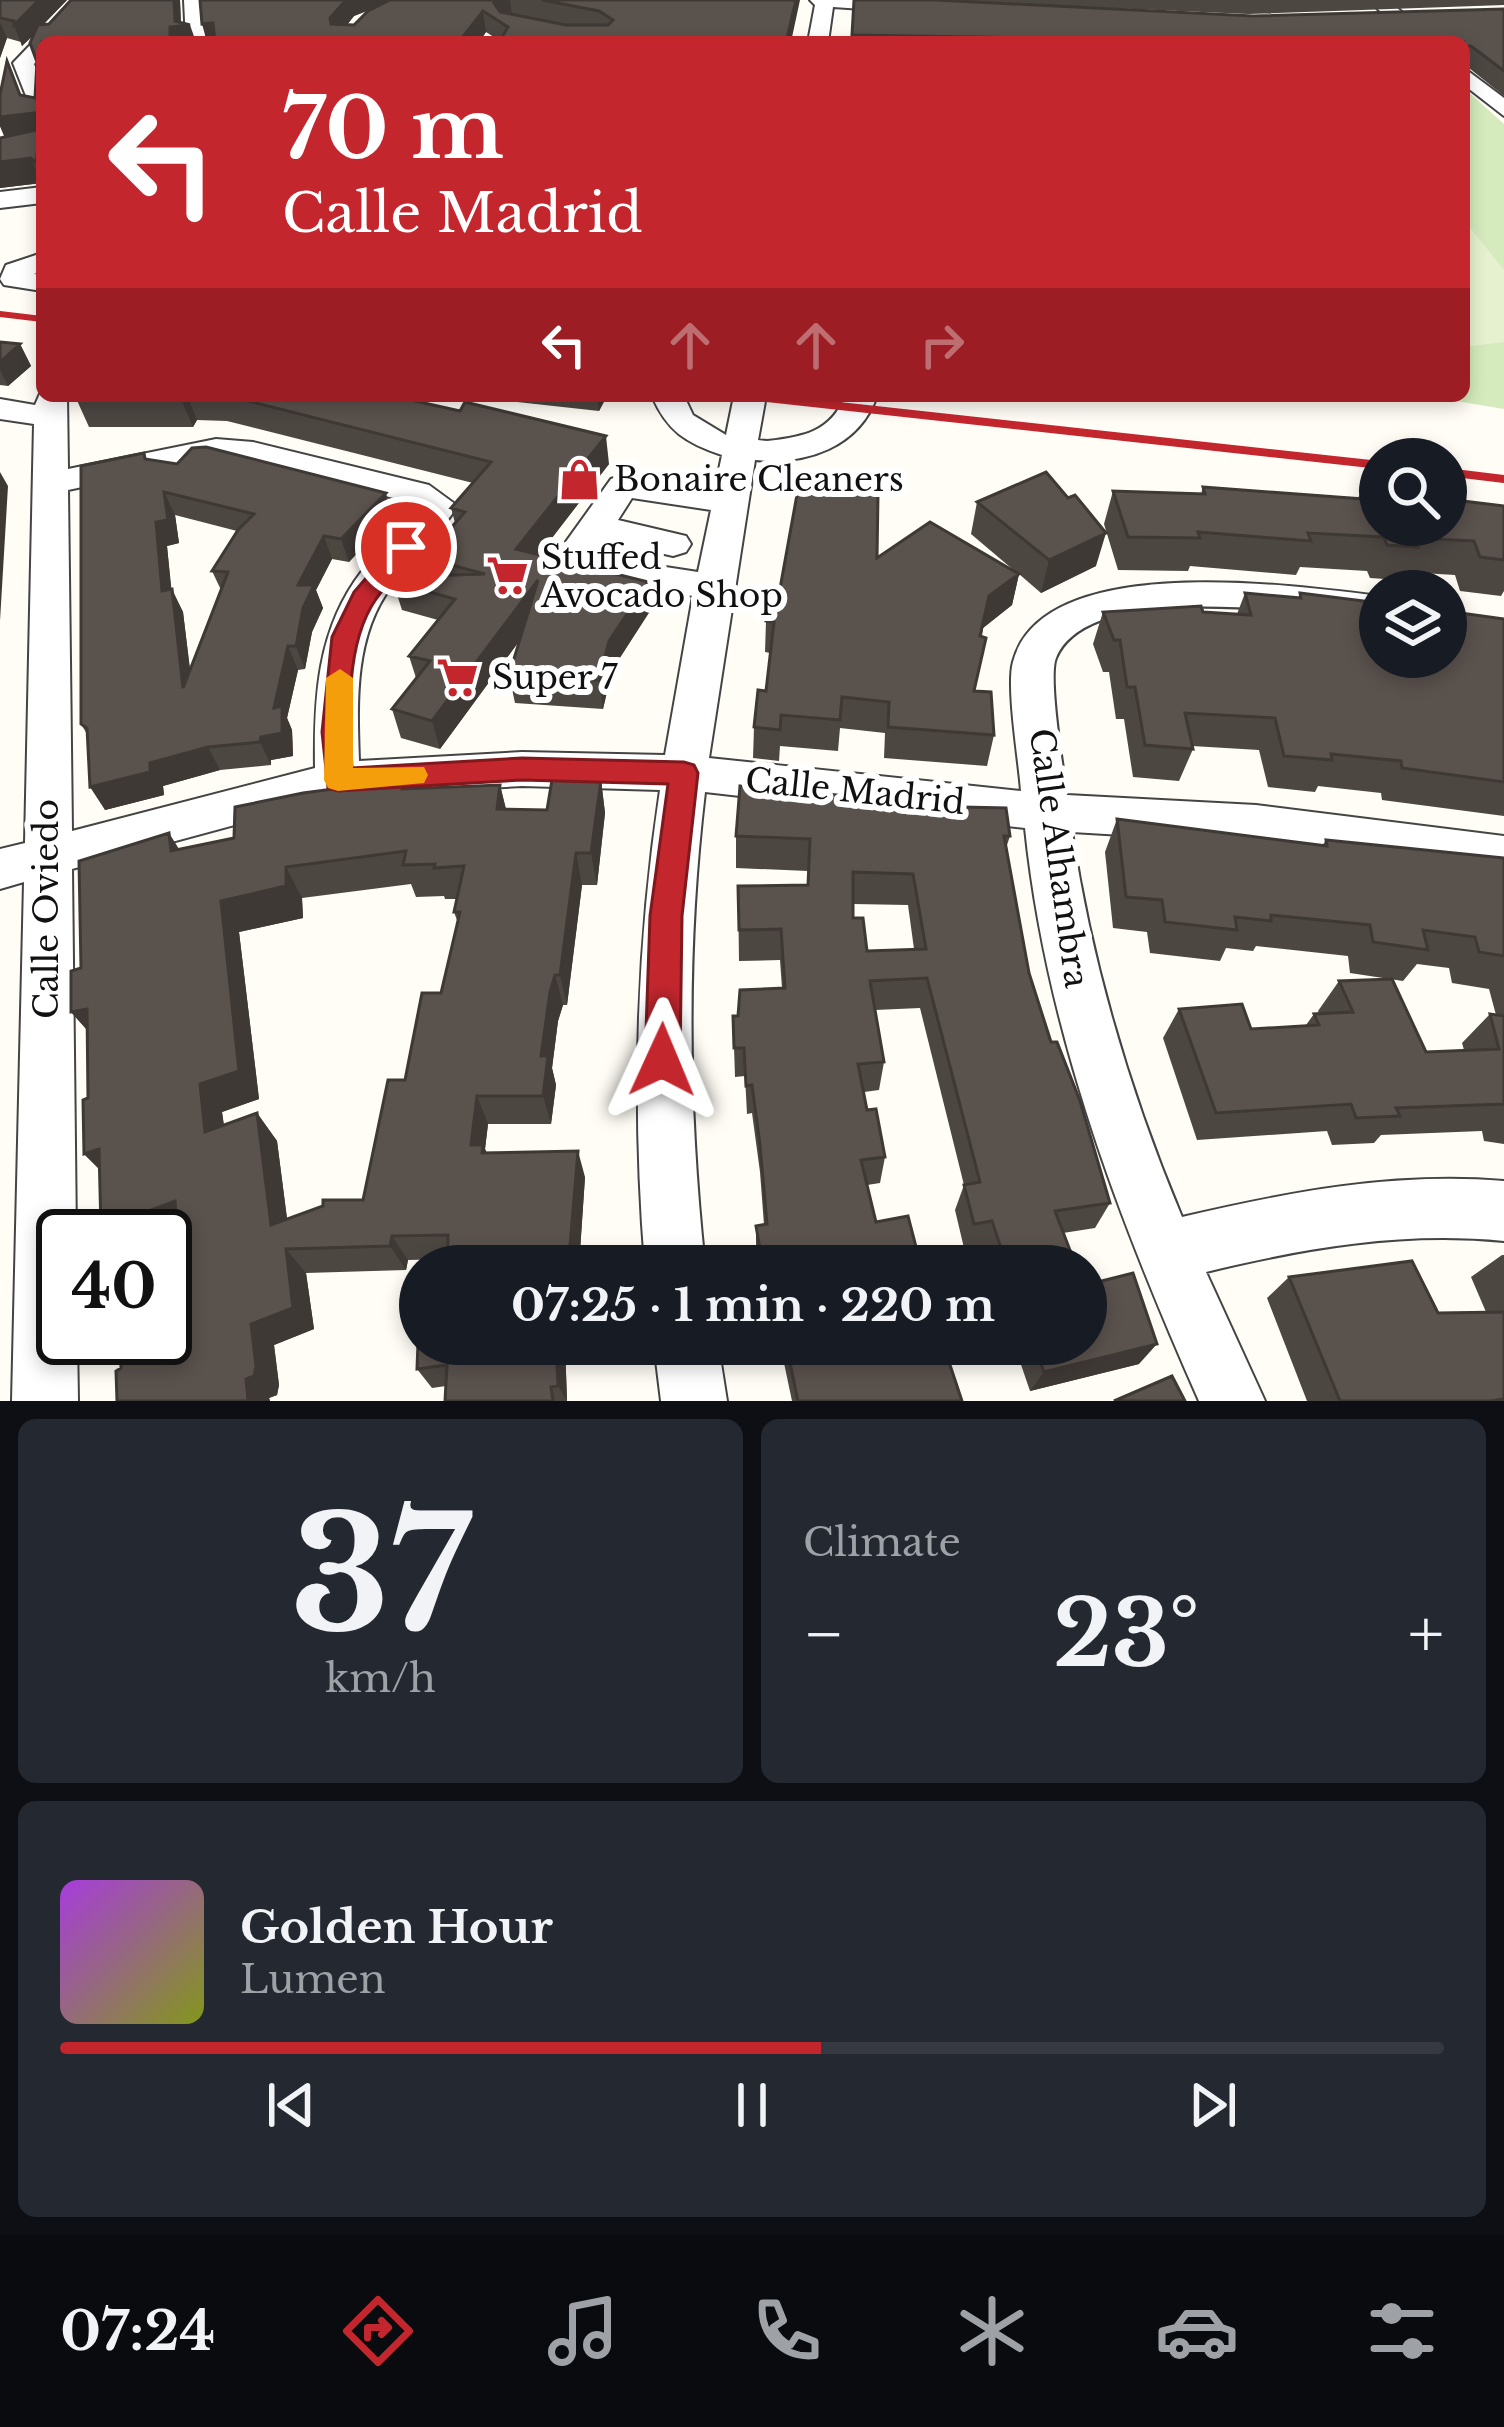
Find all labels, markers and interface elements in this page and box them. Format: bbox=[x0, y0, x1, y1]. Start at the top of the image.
text: 70 m bbox=[282, 77, 504, 181]
icon: left bbox=[84, 84, 240, 240]
text: Calle Madrid bbox=[282, 180, 643, 247]
icon: left bbox=[531, 312, 597, 378]
icon: ahead bbox=[657, 312, 723, 378]
icon: ahead bbox=[783, 312, 849, 378]
icon: right bbox=[909, 312, 975, 378]
map controls bbox=[1359, 438, 1467, 678]
button: search bbox=[1359, 438, 1467, 546]
shop icon: Bonaire Cleaners bbox=[557, 456, 603, 502]
place label: Bonaire Cleaners bbox=[614, 459, 904, 500]
pin bbox=[355, 496, 457, 598]
icon: arrive bbox=[373, 514, 439, 580]
place label: Stuffed Avocado Shop bbox=[540, 537, 783, 616]
supermarket icon: Stuffed Avocado Shop bbox=[484, 553, 530, 599]
button: layers bbox=[1359, 570, 1467, 678]
supermarket icon: Super 7 bbox=[435, 654, 481, 700]
place label: Super 7 bbox=[492, 657, 618, 698]
street label: Calle Alhambra bbox=[1021, 726, 1098, 991]
street label: Calle Madrid bbox=[743, 759, 967, 823]
street label: Calle Oviedo bbox=[26, 799, 67, 1019]
position arrow bbox=[599, 997, 725, 1123]
speed limit sign: 40 bbox=[36, 1209, 192, 1365]
text: 07:25 · 1 min · 220 m bbox=[511, 1277, 995, 1333]
text: 37 bbox=[291, 1479, 470, 1672]
text: Climate bbox=[803, 1518, 961, 1567]
text: 23° bbox=[1053, 1579, 1199, 1690]
text: − bbox=[803, 1593, 845, 1675]
text: + bbox=[1408, 1593, 1444, 1675]
text: km/h bbox=[325, 1654, 436, 1703]
text: Golden Hour bbox=[240, 1899, 553, 1955]
text: Lumen bbox=[240, 1955, 386, 2004]
icon: previous bbox=[258, 2072, 324, 2138]
icon: pause bbox=[719, 2072, 785, 2138]
icon: next bbox=[1180, 2072, 1246, 2138]
icon: directions bbox=[336, 2289, 420, 2373]
icon: music bbox=[541, 2289, 625, 2373]
icon: phone bbox=[745, 2289, 829, 2373]
icon: climate bbox=[950, 2289, 1034, 2373]
icon: car bbox=[1155, 2289, 1239, 2373]
icon: filters bbox=[1360, 2289, 1444, 2373]
text: 07:24 bbox=[60, 2298, 215, 2365]

